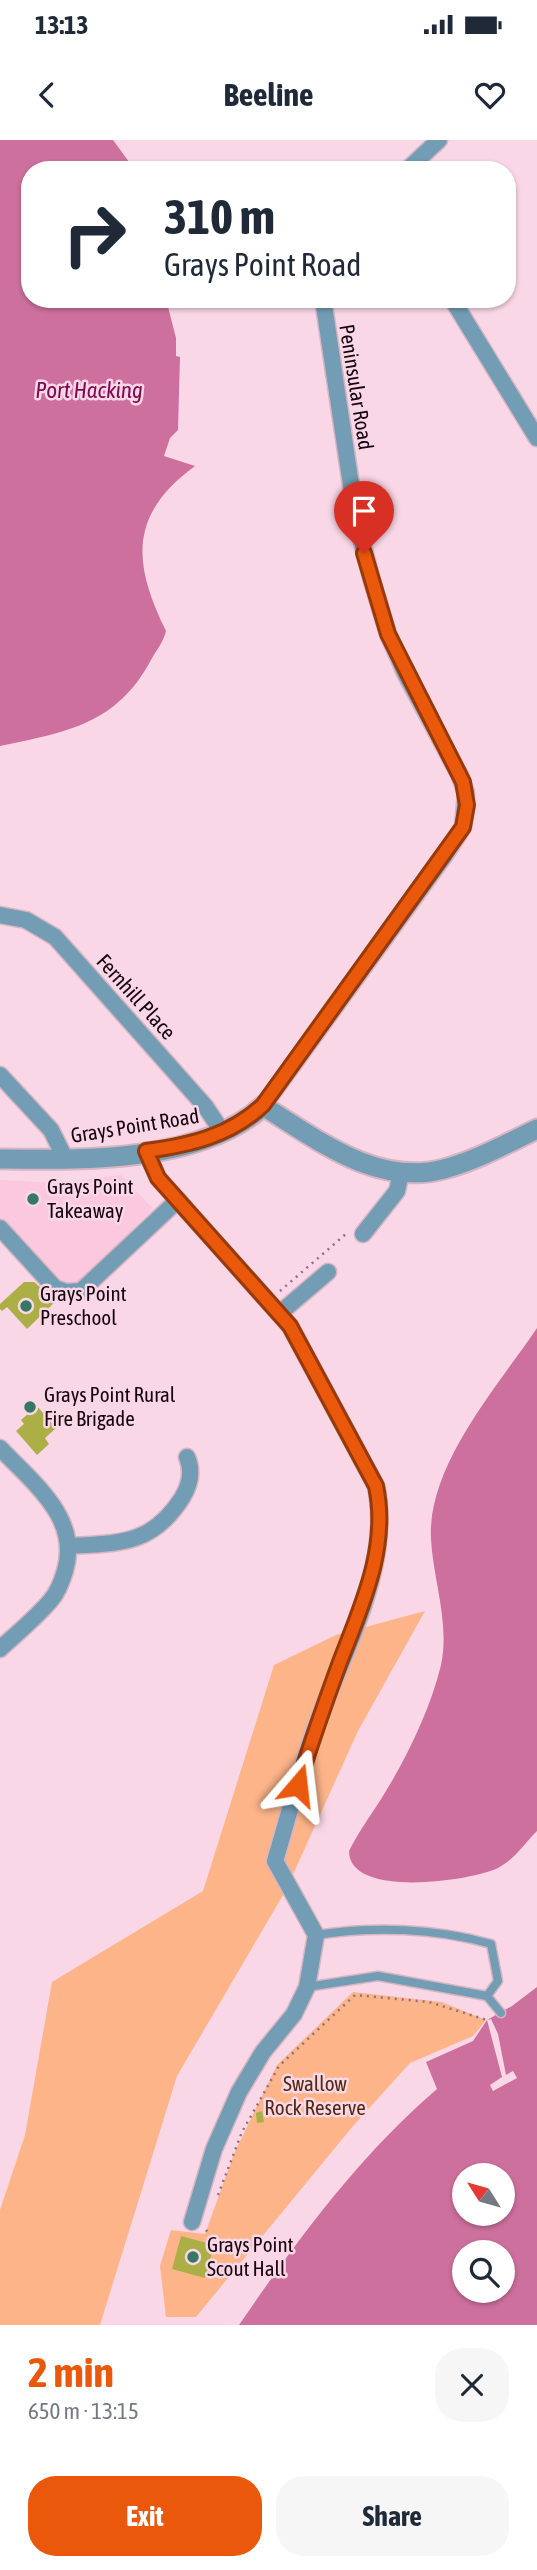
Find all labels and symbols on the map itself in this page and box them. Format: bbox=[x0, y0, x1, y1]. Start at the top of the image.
street label: Peninsular Road bbox=[335, 322, 379, 451]
water label: Port Hacking bbox=[35, 377, 143, 403]
pin bbox=[334, 481, 394, 553]
street label: Fernhill Place bbox=[92, 949, 181, 1044]
street label: Grays Point Road bbox=[69, 1103, 201, 1147]
place label: Grays Point Takeaway bbox=[47, 1174, 134, 1222]
marker: Grays Point Takeaway bbox=[25, 1191, 41, 1207]
place label: Grays Point Preschool bbox=[40, 1281, 127, 1329]
marker: Grays Point Preschool bbox=[18, 1298, 34, 1314]
place label: Grays Point Rural Fire Brigade bbox=[44, 1382, 176, 1430]
marker: Grays Point Rural Fire Brigade bbox=[22, 1399, 38, 1415]
position arrow bbox=[261, 1748, 335, 1822]
park label: Swallow Rock Reserve bbox=[264, 2071, 366, 2119]
north arrow bbox=[452, 2163, 514, 2226]
place label: Grays Point Scout Hall bbox=[207, 2232, 294, 2280]
marker: Grays Point Scout Hall bbox=[185, 2249, 201, 2265]

